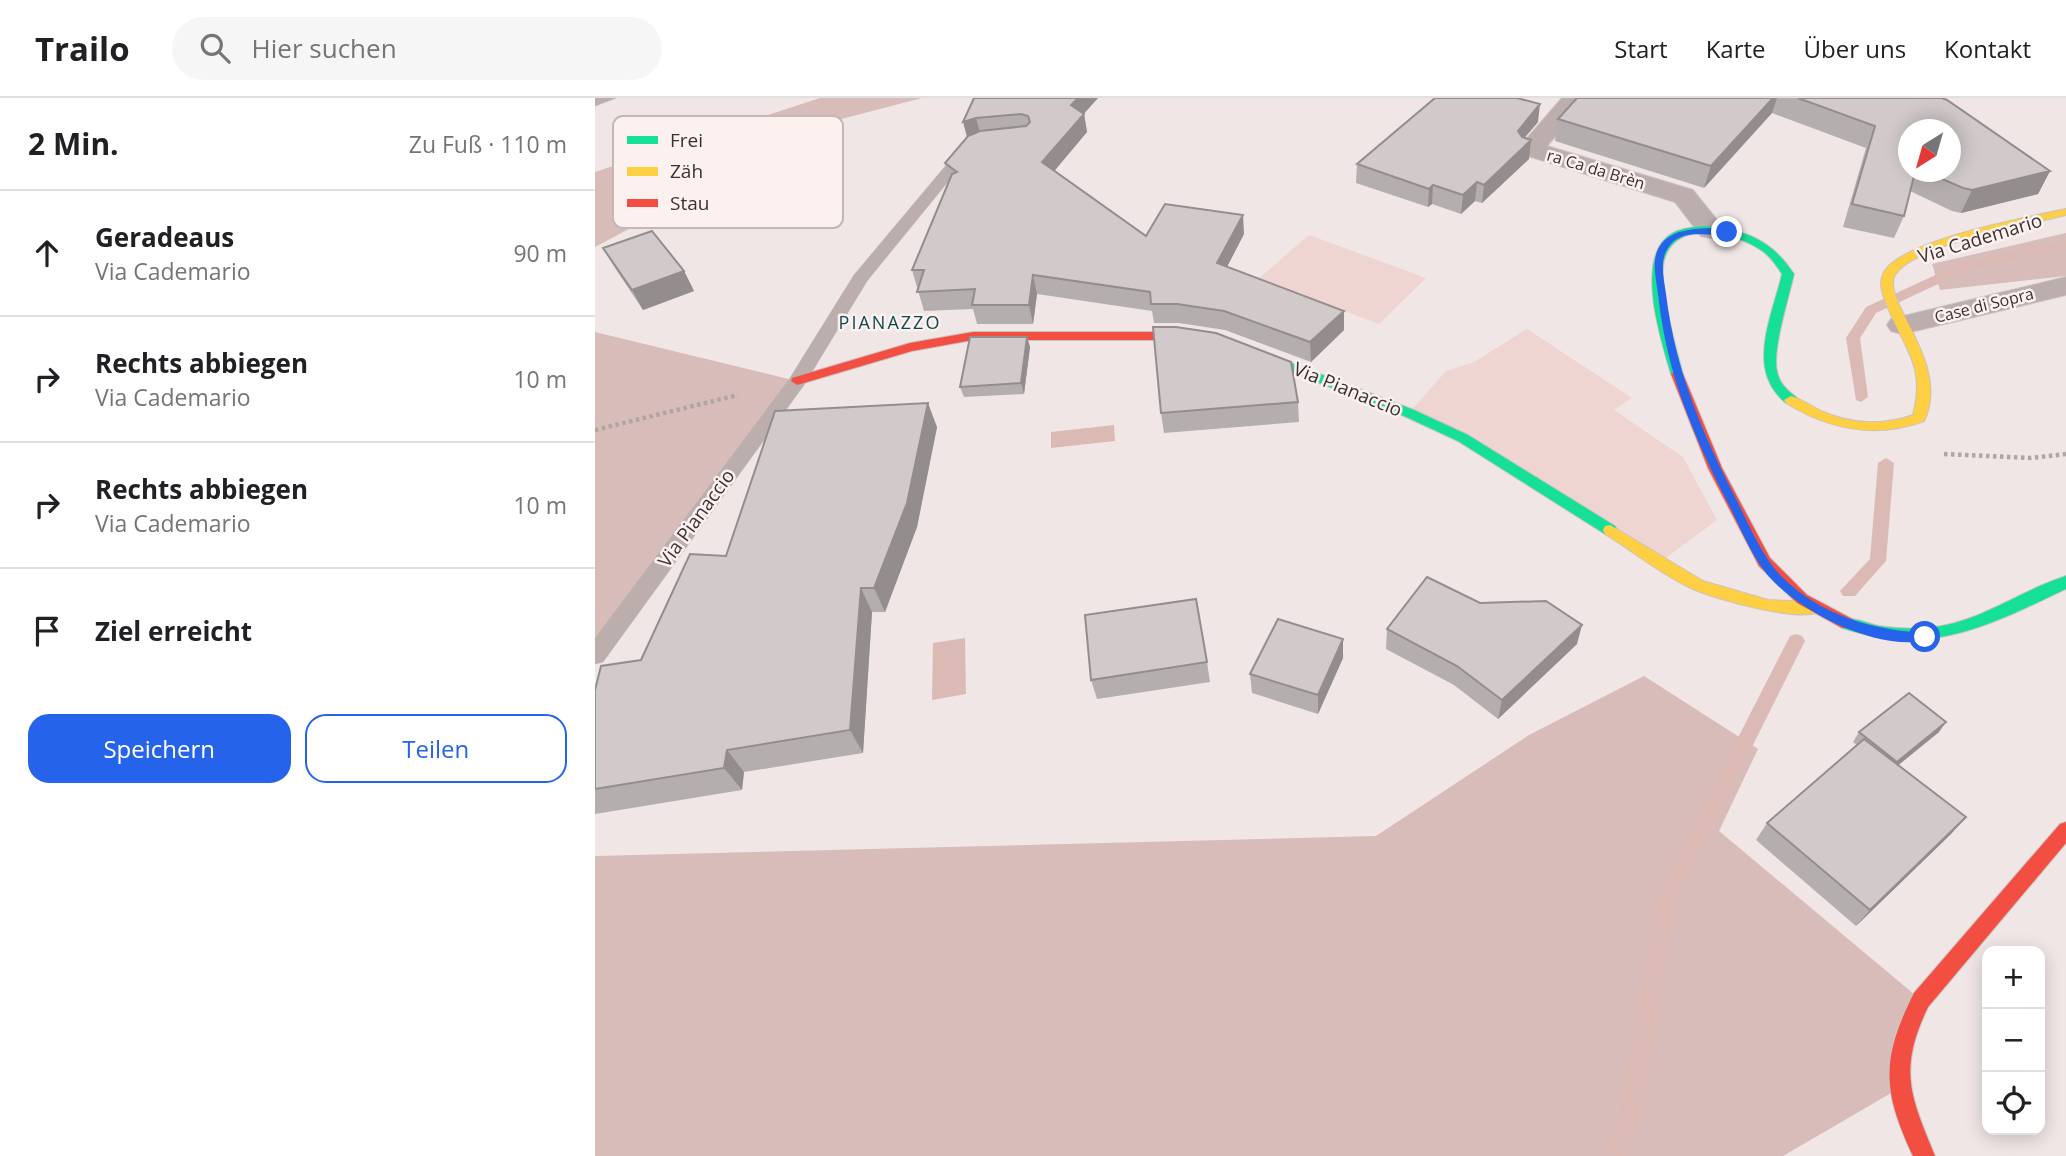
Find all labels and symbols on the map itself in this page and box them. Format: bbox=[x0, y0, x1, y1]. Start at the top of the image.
legend bbox=[613, 116, 843, 228]
north arrow bbox=[1898, 119, 1961, 182]
text: Frei bbox=[670, 127, 703, 153]
street label: ra Ca da Brèn bbox=[1544, 144, 1648, 194]
text: Zäh bbox=[670, 158, 703, 184]
text: Stau bbox=[670, 190, 709, 216]
street label: Via Cademario bbox=[1915, 207, 2045, 269]
route end bbox=[1711, 216, 1742, 247]
street label: Case di Sopra bbox=[1932, 282, 2036, 328]
district label: PIANAZZO bbox=[839, 310, 941, 334]
street label: Via Pianaccio bbox=[1290, 355, 1406, 423]
street label: Via Pianaccio bbox=[652, 464, 740, 572]
route start bbox=[1909, 621, 1940, 652]

